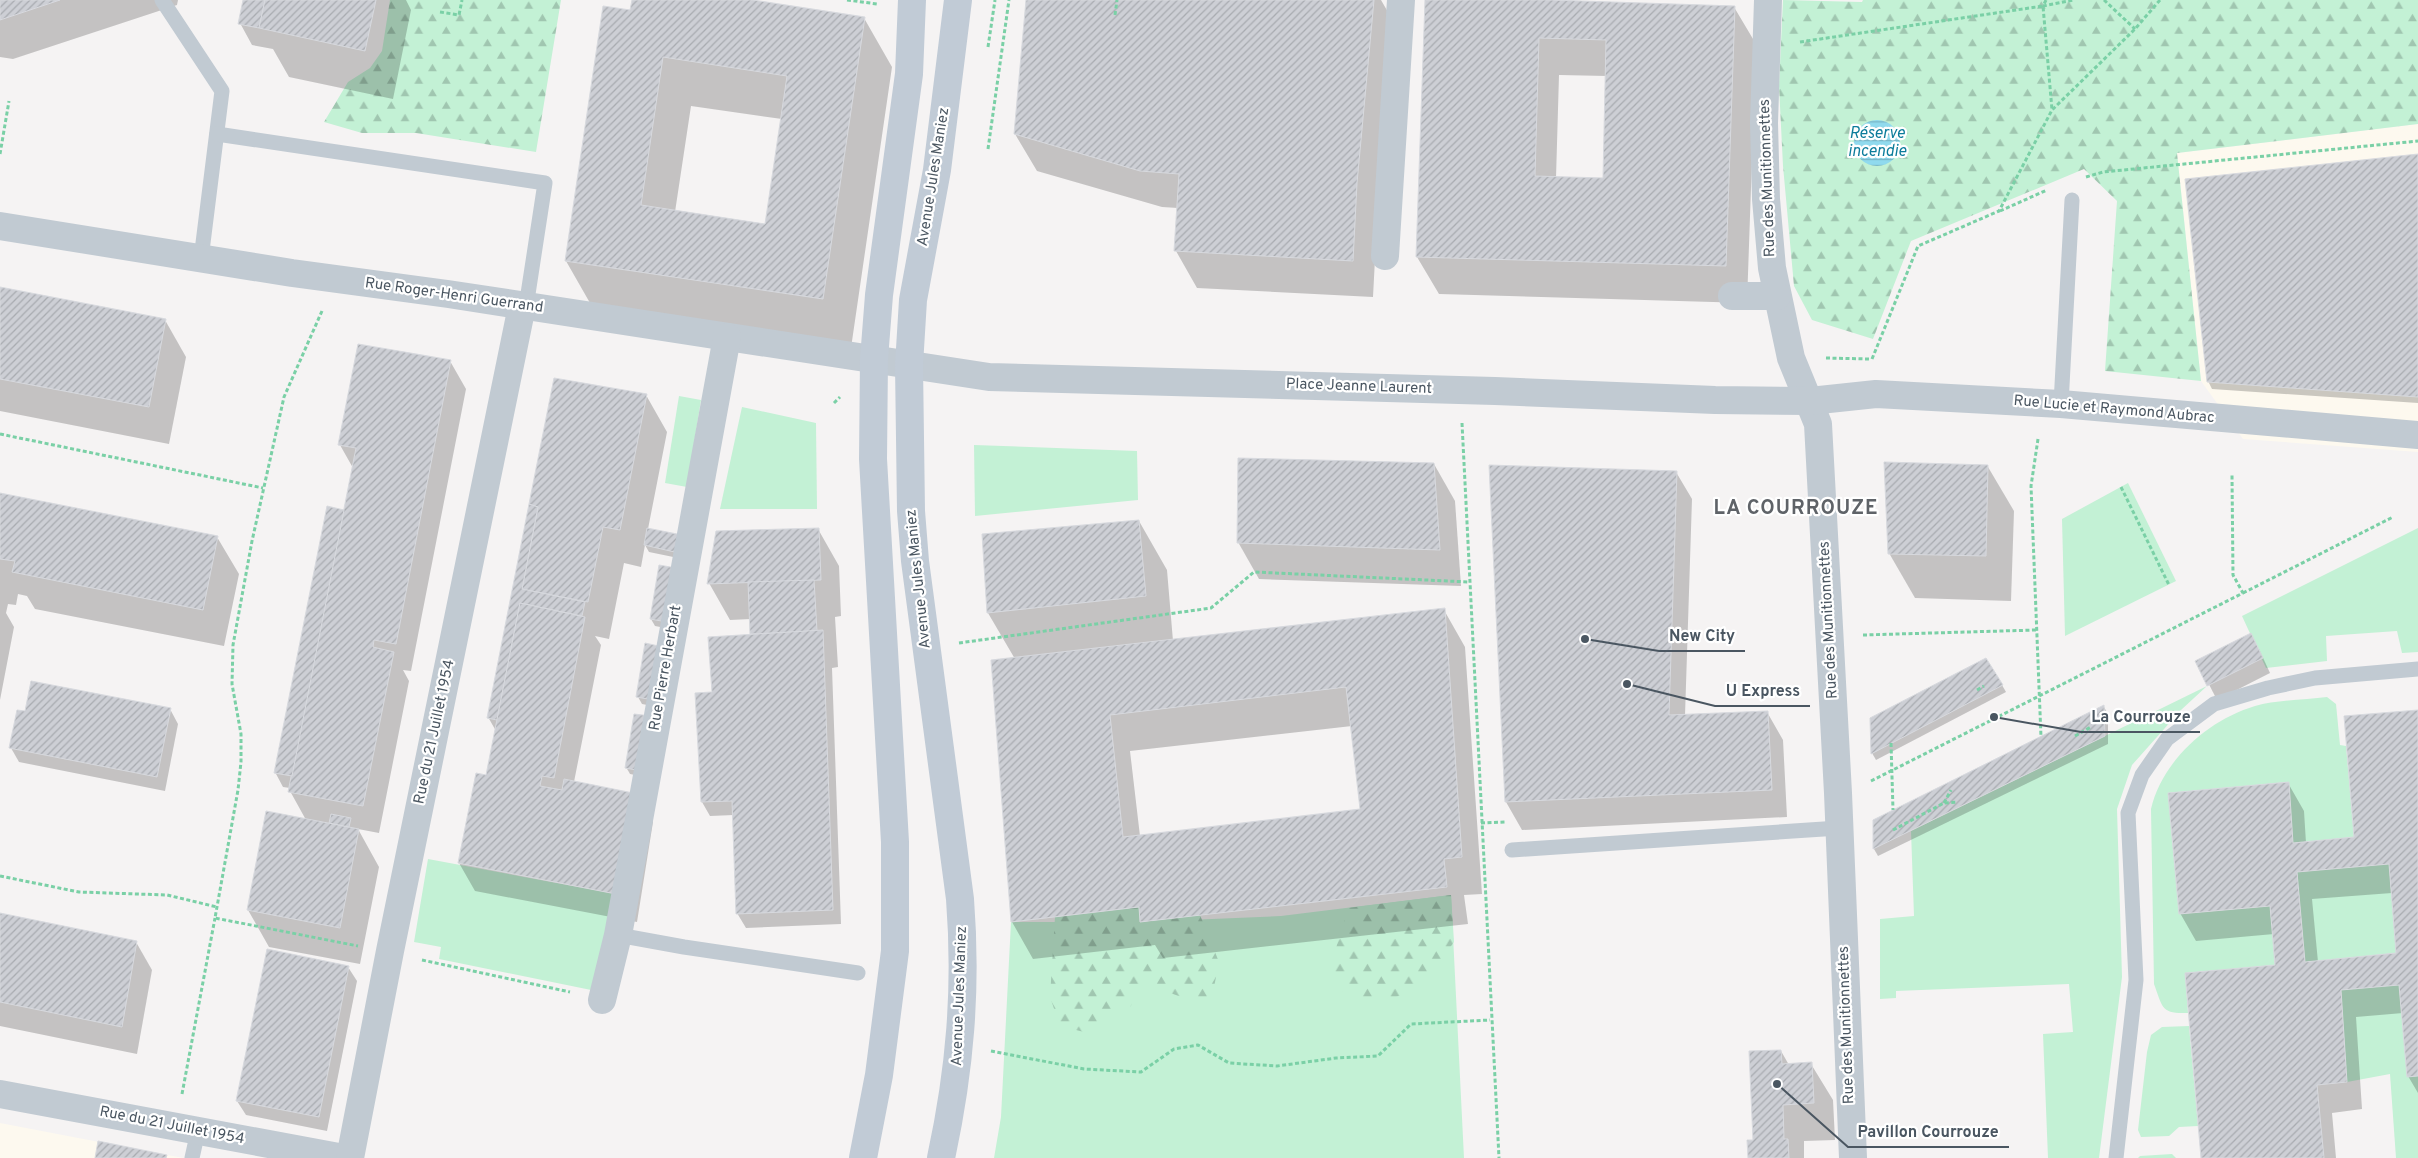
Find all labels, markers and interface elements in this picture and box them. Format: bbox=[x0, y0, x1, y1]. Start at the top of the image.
street label: Rue des Munitionnettes bbox=[1756, 99, 1780, 257]
street label: Avenue Jules Maniez bbox=[914, 106, 954, 248]
water label: Réserve incendie bbox=[1848, 124, 1907, 162]
street label: Rue Roger-Henri Guerrand bbox=[364, 274, 544, 318]
street label: Place Jeanne Laurent bbox=[1286, 375, 1432, 399]
street label: Rue Lucie et Raymond Aubrac bbox=[2013, 392, 2215, 428]
district label: LA COURROUZE bbox=[1714, 496, 1878, 522]
street label: Avenue Jules Maniez bbox=[902, 508, 936, 650]
street label: Rue des Munitionnettes bbox=[1815, 541, 1843, 699]
street label: Rue Pierre Herbart bbox=[646, 604, 686, 732]
callout: New City bbox=[1659, 620, 1745, 651]
text: New City bbox=[1669, 627, 1735, 647]
street label: Rue du 21 Juillet 1954 bbox=[410, 658, 460, 806]
callout: U Express bbox=[1715, 675, 1810, 706]
text: U Express bbox=[1726, 682, 1800, 702]
callout: La Courrouze bbox=[2081, 701, 2200, 732]
text: La Courrouze bbox=[2091, 708, 2191, 728]
street label: Avenue Jules Maniez bbox=[948, 926, 972, 1066]
street label: Rue des Munitionnettes bbox=[1835, 946, 1859, 1104]
street label: Rue du 21 Juillet 1954 bbox=[98, 1103, 246, 1149]
callout: Pavillon Courrouze bbox=[1848, 1116, 2009, 1147]
text: Pavillon Courrouze bbox=[1857, 1123, 1999, 1143]

